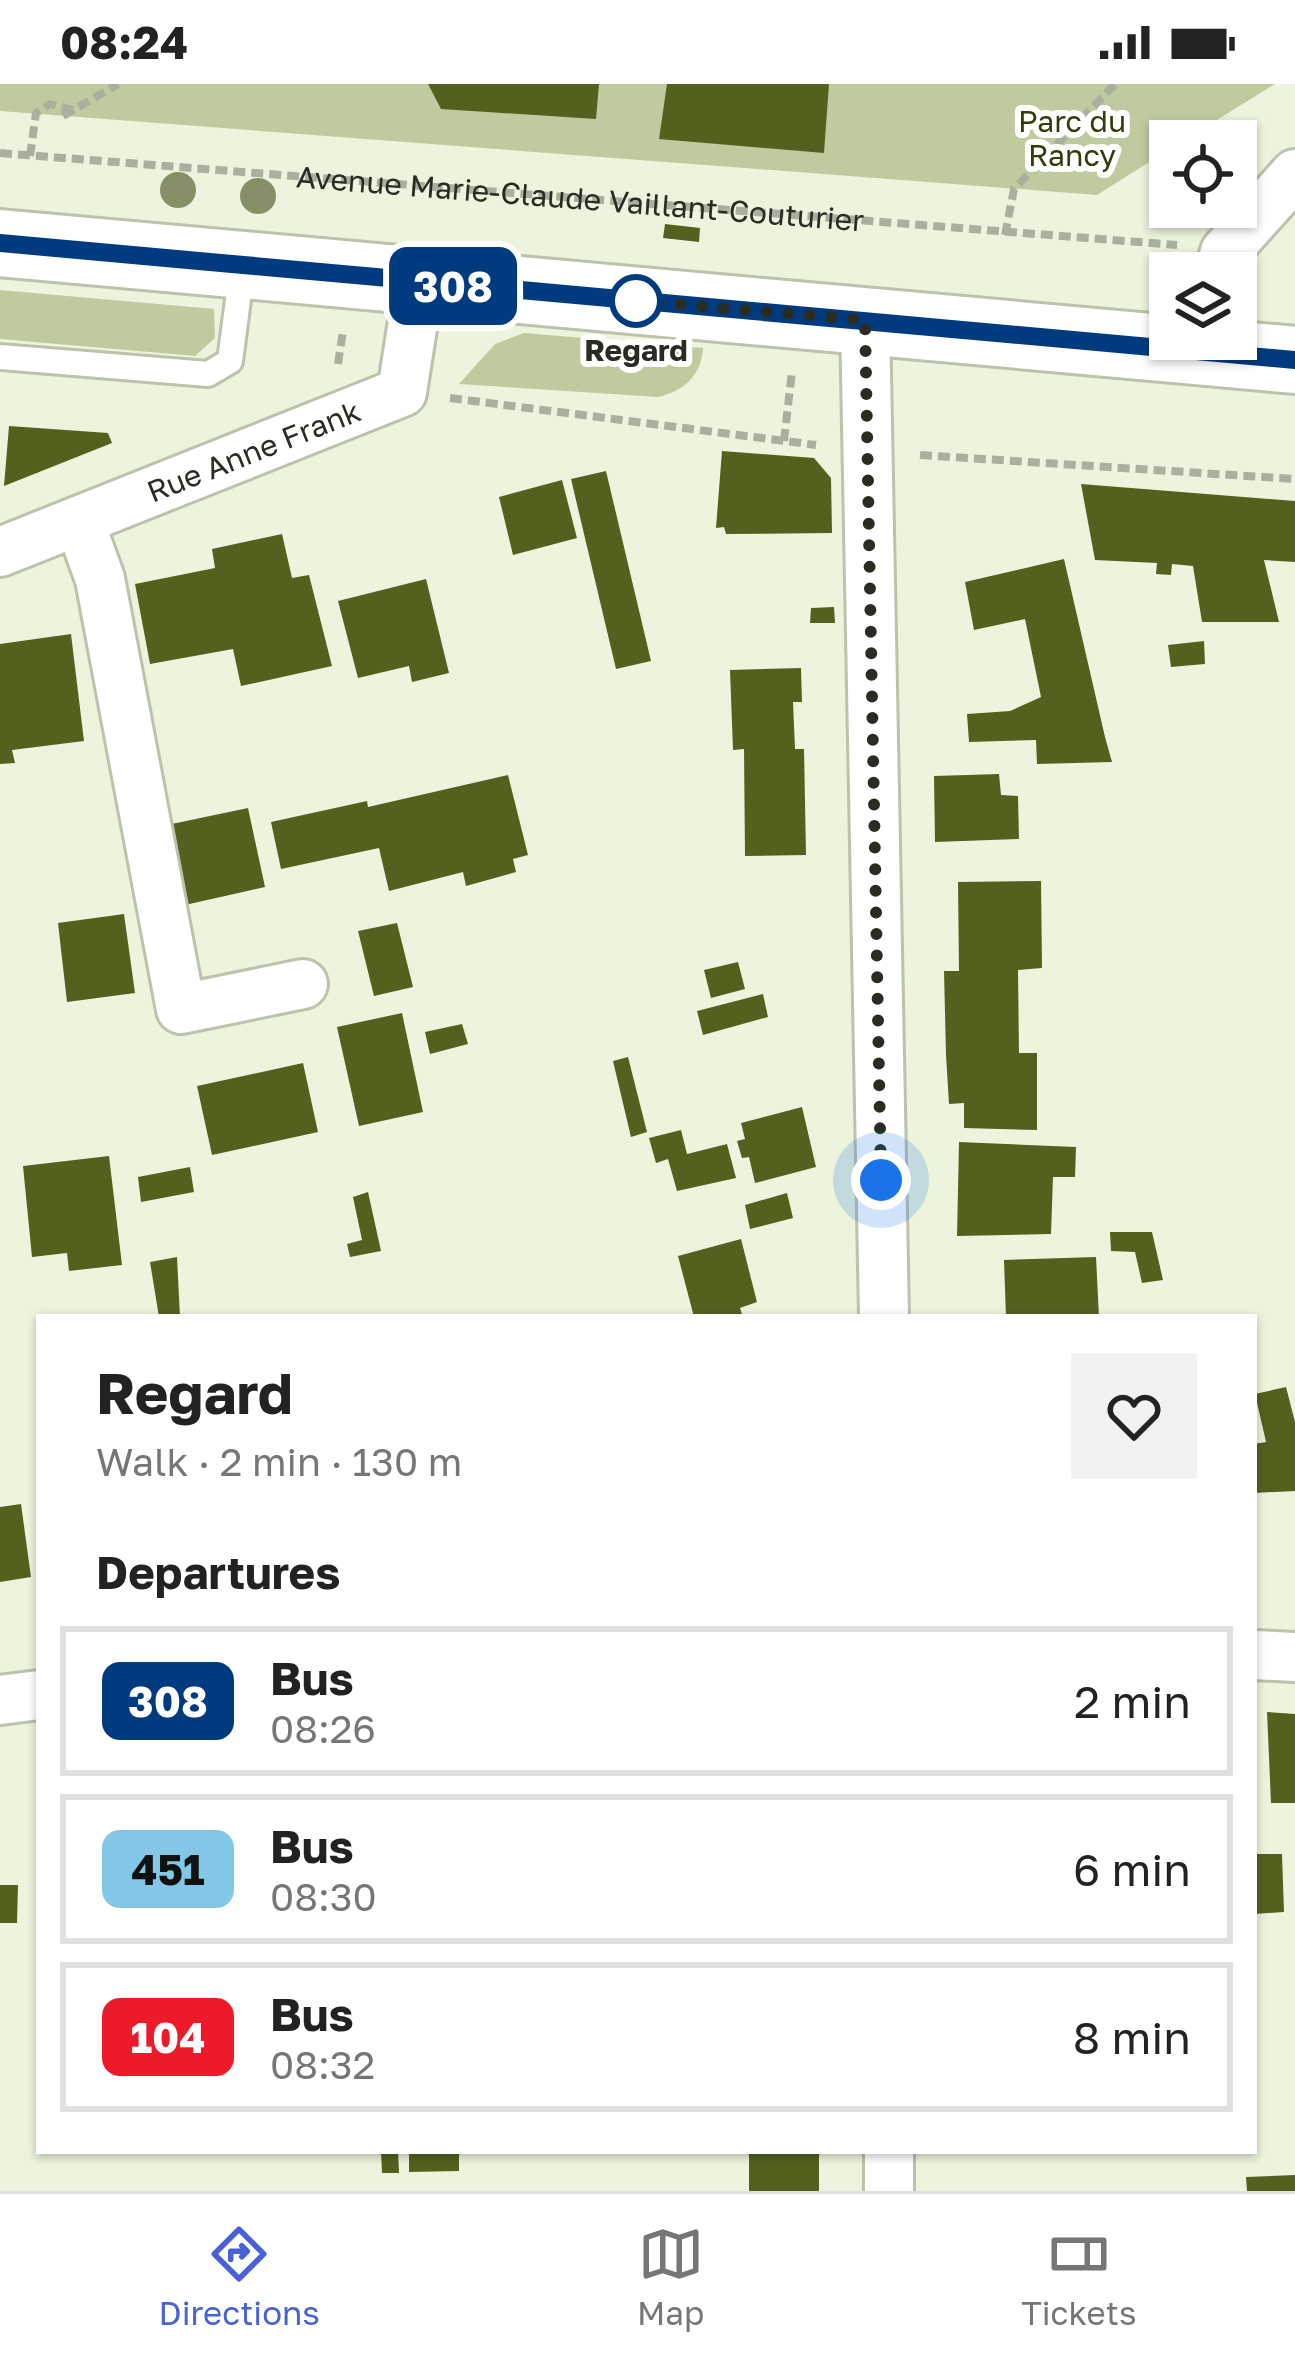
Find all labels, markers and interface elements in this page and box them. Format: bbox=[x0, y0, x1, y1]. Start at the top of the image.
text: 08:24 bbox=[60, 15, 188, 69]
park label: Parc du Rancy bbox=[1018, 103, 1126, 173]
map controls bbox=[1149, 120, 1257, 360]
button: locate bbox=[1149, 120, 1257, 228]
street label: Avenue Marie-Claude Vaillant-Couturier bbox=[295, 158, 866, 239]
line badge: 308 bbox=[384, 247, 522, 325]
button: layers bbox=[1149, 252, 1257, 360]
text: 308 bbox=[413, 261, 493, 311]
marker: Regard bbox=[611, 276, 661, 326]
place label: Regard bbox=[584, 332, 688, 368]
street label: Rue Anne Frank bbox=[142, 392, 366, 510]
your location bbox=[851, 1150, 911, 1210]
button: heart bbox=[1071, 1353, 1197, 1479]
text: Regard bbox=[96, 1358, 293, 1427]
text: Walk · 2 min · 130 m bbox=[96, 1438, 462, 1485]
text: Departures bbox=[96, 1545, 340, 1599]
text: Bus bbox=[270, 1651, 354, 1705]
text: 2 min bbox=[1074, 1674, 1191, 1728]
text: 308 bbox=[128, 1676, 208, 1726]
text: 08:26 bbox=[270, 1705, 376, 1752]
text: Bus bbox=[270, 1819, 354, 1873]
text: 6 min bbox=[1073, 1842, 1191, 1896]
text: 451 bbox=[131, 1844, 205, 1894]
text: 08:30 bbox=[270, 1873, 377, 1920]
text: Bus bbox=[270, 1987, 354, 2041]
text: 8 min bbox=[1073, 2010, 1191, 2064]
text: 104 bbox=[130, 2012, 206, 2062]
text: 08:32 bbox=[270, 2041, 375, 2088]
tab: Directions bbox=[159, 2221, 320, 2332]
tab: Map bbox=[637, 2221, 704, 2332]
tab: Tickets bbox=[1021, 2221, 1136, 2332]

